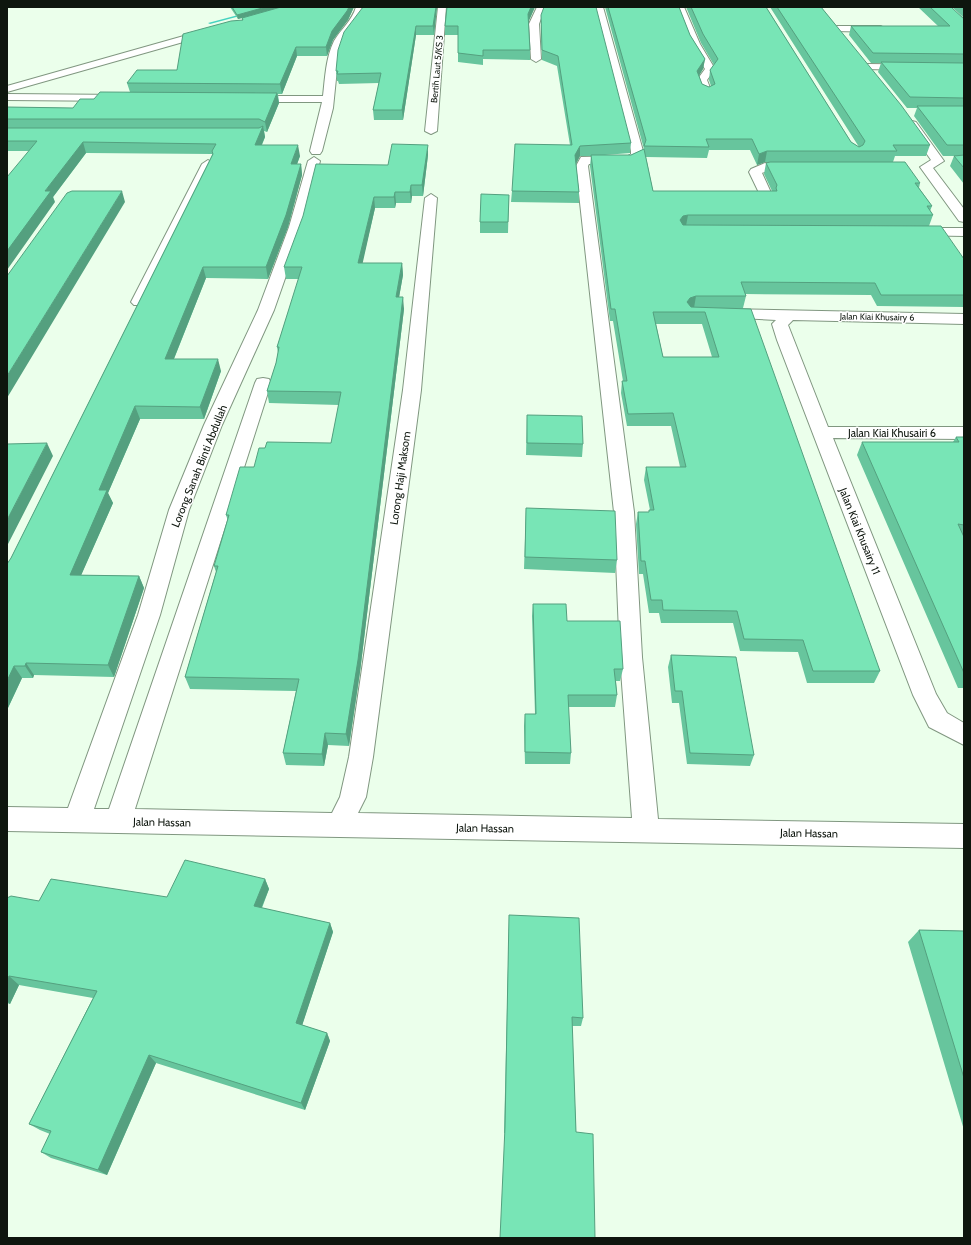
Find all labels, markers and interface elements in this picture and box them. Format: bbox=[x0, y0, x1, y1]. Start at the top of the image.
street label: Bertih Laut 5/KS 3 bbox=[428, 34, 445, 103]
street label: Jalan Kiai Khusairy 6 bbox=[839, 310, 914, 323]
street label: Lorong Sanah Binti Abdullah bbox=[168, 403, 230, 529]
street label: Jalan Kiai Khusairi 6 bbox=[847, 426, 936, 440]
street label: Lorong Haji Maksom bbox=[387, 430, 414, 526]
street label: Jalan Kiai Khusairy 11 bbox=[836, 485, 884, 576]
street label: Jalan Hassan bbox=[132, 814, 191, 830]
street label: Jalan Hassan bbox=[455, 820, 514, 836]
street label: Jalan Hassan bbox=[779, 825, 838, 841]

